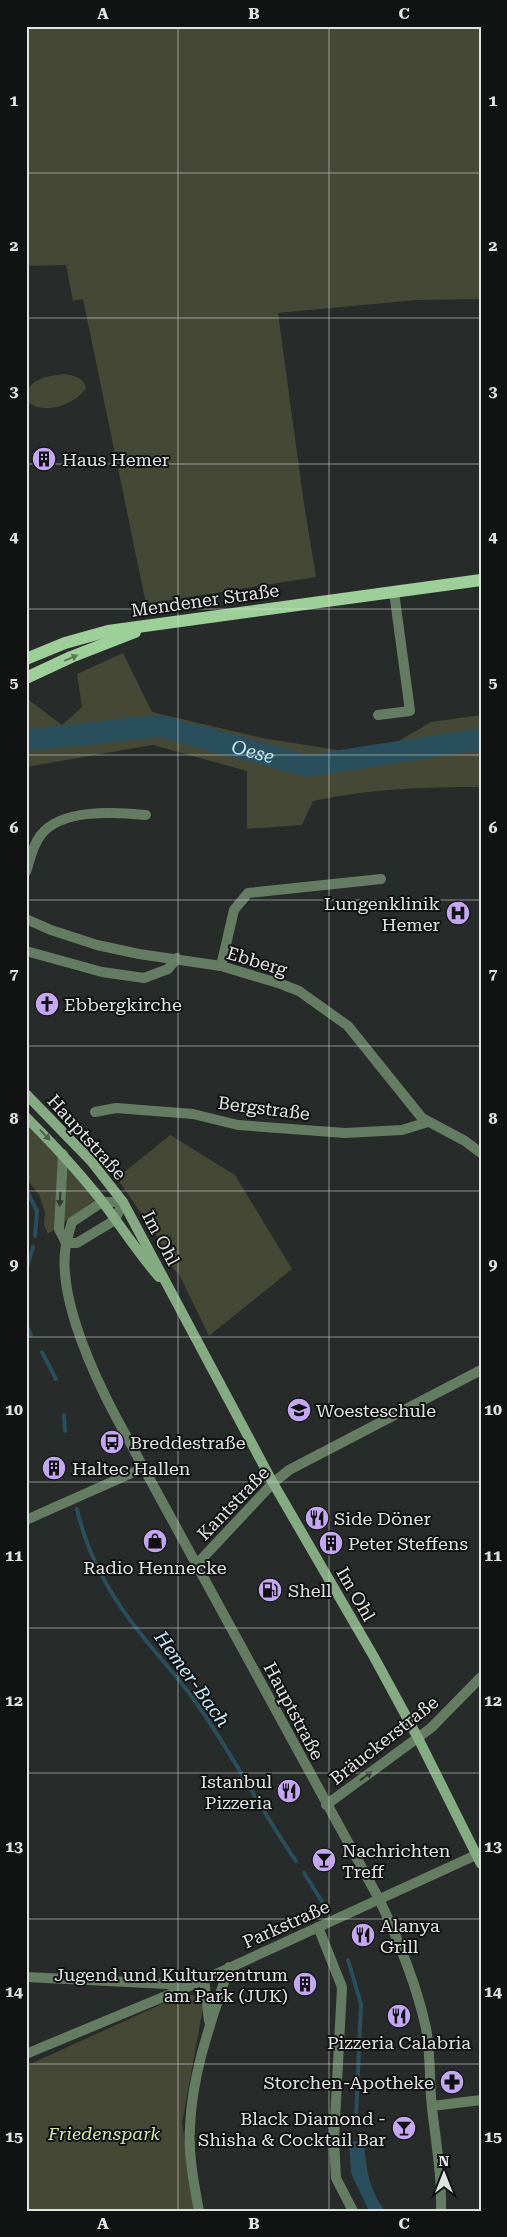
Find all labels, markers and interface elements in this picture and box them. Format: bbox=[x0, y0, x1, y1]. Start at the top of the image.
text: A bbox=[97, 4, 109, 23]
text: B bbox=[248, 4, 260, 23]
text: C bbox=[398, 4, 410, 23]
text: 1 bbox=[10, 91, 19, 110]
text: 1 bbox=[489, 91, 498, 110]
text: 2 bbox=[10, 236, 19, 255]
text: 2 bbox=[489, 236, 498, 255]
text: 3 bbox=[10, 382, 19, 401]
text: 3 bbox=[489, 382, 498, 401]
building icon: Haus Hemer bbox=[31, 446, 57, 472]
place label: Haus Hemer bbox=[62, 449, 169, 470]
text: 4 bbox=[10, 527, 19, 546]
text: 4 bbox=[489, 527, 498, 546]
street label: Mendener Straße bbox=[130, 579, 280, 621]
one-way arrow bbox=[64, 653, 78, 661]
text: 5 bbox=[10, 673, 19, 692]
text: 5 bbox=[489, 673, 498, 692]
water label: Oese bbox=[229, 734, 277, 768]
text: 6 bbox=[10, 818, 19, 837]
text: 6 bbox=[489, 818, 498, 837]
place label: Lungenklinik Hemer bbox=[324, 893, 440, 935]
hospital icon: Lungenklinik Hemer bbox=[445, 900, 471, 926]
street label: Ebberg bbox=[224, 942, 290, 980]
text: 7 bbox=[10, 964, 19, 983]
text: 7 bbox=[489, 964, 498, 983]
church icon: Ebbergkirche bbox=[34, 991, 60, 1017]
place label: Ebbergkirche bbox=[64, 994, 182, 1015]
street label: Hauptstraße bbox=[43, 1090, 131, 1184]
street label: Bergstraße bbox=[217, 1092, 311, 1124]
text: 8 bbox=[10, 1109, 19, 1128]
text: 8 bbox=[489, 1109, 498, 1128]
one-way arrow bbox=[38, 1129, 50, 1141]
one-way arrow bbox=[56, 1191, 64, 1207]
street label: Im Ohl bbox=[138, 1207, 184, 1269]
text: 9 bbox=[10, 1255, 19, 1274]
text: 9 bbox=[489, 1255, 498, 1274]
school or university icon: Woesteschule bbox=[286, 1397, 312, 1423]
text: 10 bbox=[5, 1400, 23, 1419]
place label: Woesteschule bbox=[316, 1400, 436, 1421]
text: 10 bbox=[484, 1400, 502, 1419]
bus stop icon: Breddestraße bbox=[99, 1429, 125, 1455]
place label: Breddestraße bbox=[130, 1432, 246, 1453]
building icon: Haltec Hallen bbox=[41, 1455, 67, 1481]
place label: Haltec Hallen bbox=[72, 1458, 191, 1479]
street label: Kantstraße bbox=[193, 1462, 273, 1544]
restaurant icon: Side Döner bbox=[304, 1505, 330, 1531]
place label: Side Döner bbox=[334, 1508, 431, 1529]
shop icon: Radio Hennecke bbox=[142, 1528, 168, 1554]
building icon: Peter Steffens bbox=[318, 1530, 344, 1556]
place label: Peter Steffens bbox=[348, 1533, 468, 1554]
text: 11 bbox=[5, 1546, 23, 1565]
text: 11 bbox=[484, 1546, 502, 1565]
place label: Radio Hennecke bbox=[83, 1557, 227, 1578]
street label: Im Ohl bbox=[332, 1563, 380, 1625]
fuel station icon: Shell bbox=[257, 1577, 283, 1603]
place label: Shell bbox=[288, 1580, 332, 1601]
water label: Hemer-Bach bbox=[149, 1626, 235, 1732]
street label: Hauptstraße bbox=[259, 1659, 329, 1764]
text: 12 bbox=[5, 1691, 23, 1710]
street label: Bräuckerstraße bbox=[326, 1691, 442, 1789]
text: 12 bbox=[484, 1691, 502, 1710]
place label: Istanbul Pizzeria bbox=[201, 1771, 272, 1813]
one-way arrow bbox=[359, 1771, 372, 1782]
restaurant icon: Istanbul Pizzeria bbox=[276, 1778, 302, 1804]
text: 13 bbox=[5, 1837, 23, 1856]
text: 13 bbox=[484, 1837, 502, 1856]
place label: Nachrichten Treff bbox=[342, 1840, 451, 1882]
bar icon: Nachrichten Treff bbox=[311, 1847, 337, 1873]
street label: Parkstraße bbox=[239, 1895, 333, 1952]
place label: Alanya Grill bbox=[380, 1915, 440, 1957]
restaurant icon: Alanya Grill bbox=[350, 1922, 376, 1948]
place label: Jugend und Kulturzentrum am Park (JUK) bbox=[54, 1964, 288, 2006]
building icon: Jugend und Kulturzentrum am Park (JUK) bbox=[292, 1971, 318, 1997]
text: 14 bbox=[5, 1982, 23, 2001]
text: 14 bbox=[484, 1982, 502, 2001]
restaurant icon: Pizzeria Calabria bbox=[386, 2003, 412, 2029]
place label: Pizzeria Calabria bbox=[327, 2032, 471, 2053]
pharmacy icon: Storchen-Apotheke bbox=[439, 2069, 465, 2095]
place label: Storchen-Apotheke bbox=[264, 2072, 434, 2093]
place label: Black Diamond - Shisha & Cocktail Bar bbox=[198, 2108, 386, 2150]
bar icon: Black Diamond - Shisha & Cocktail Bar bbox=[391, 2115, 417, 2141]
park label: Friedenspark bbox=[47, 2123, 160, 2144]
text: 15 bbox=[5, 2127, 23, 2146]
text: 15 bbox=[484, 2127, 502, 2146]
north arrow bbox=[420, 2150, 470, 2200]
text: N bbox=[439, 2153, 450, 2169]
text: A bbox=[97, 2214, 109, 2233]
text: B bbox=[248, 2214, 260, 2233]
text: C bbox=[398, 2214, 410, 2233]

